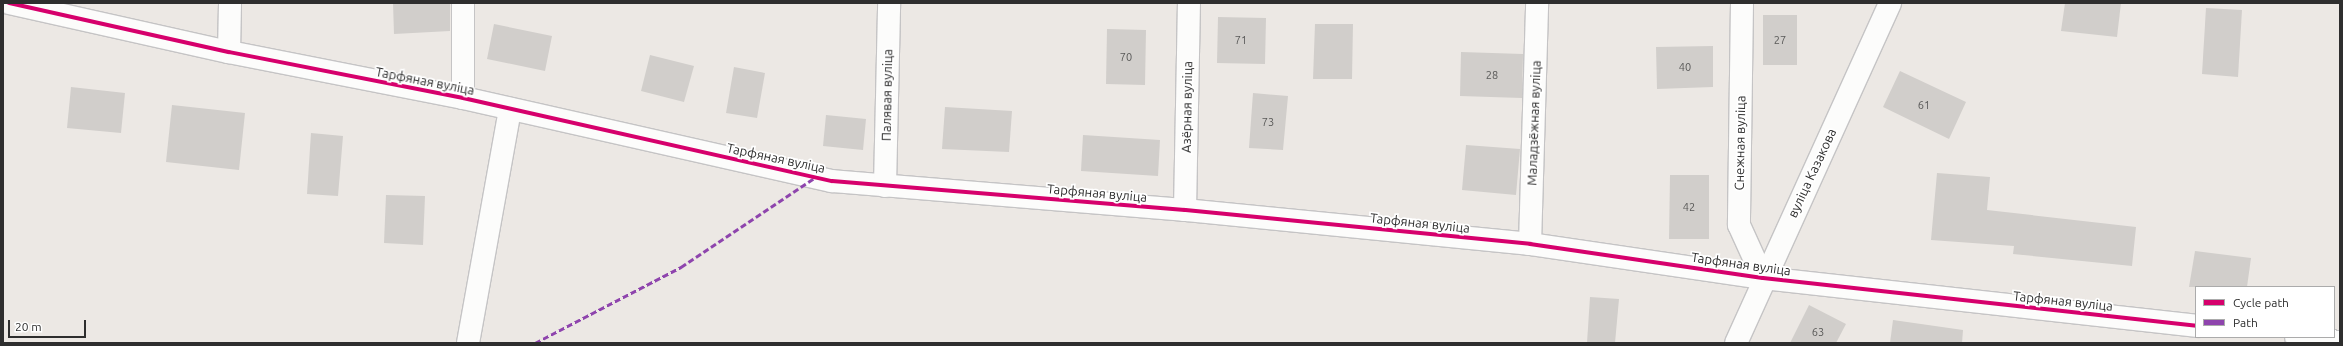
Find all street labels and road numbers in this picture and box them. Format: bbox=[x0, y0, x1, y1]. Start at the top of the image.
street label: Палявая вуліца bbox=[878, 49, 896, 141]
street label: Маладзёжная вуліца bbox=[1524, 60, 1544, 186]
street label: Азёрная вуліца bbox=[1178, 61, 1196, 153]
street label: Тарфяная вуліца bbox=[374, 64, 476, 98]
street label: Снежная вуліца bbox=[1731, 95, 1749, 191]
street label: вуліца Казакова bbox=[1785, 126, 1839, 220]
street label: Тарфяная вуліца bbox=[725, 140, 827, 176]
street label: Тарфяная вуліца bbox=[1046, 181, 1148, 205]
street label: Тарфяная вуліца bbox=[1369, 210, 1471, 236]
street label: Тарфяная вуліца bbox=[1690, 249, 1792, 279]
street label: Тарфяная вуліца bbox=[2012, 288, 2114, 314]

